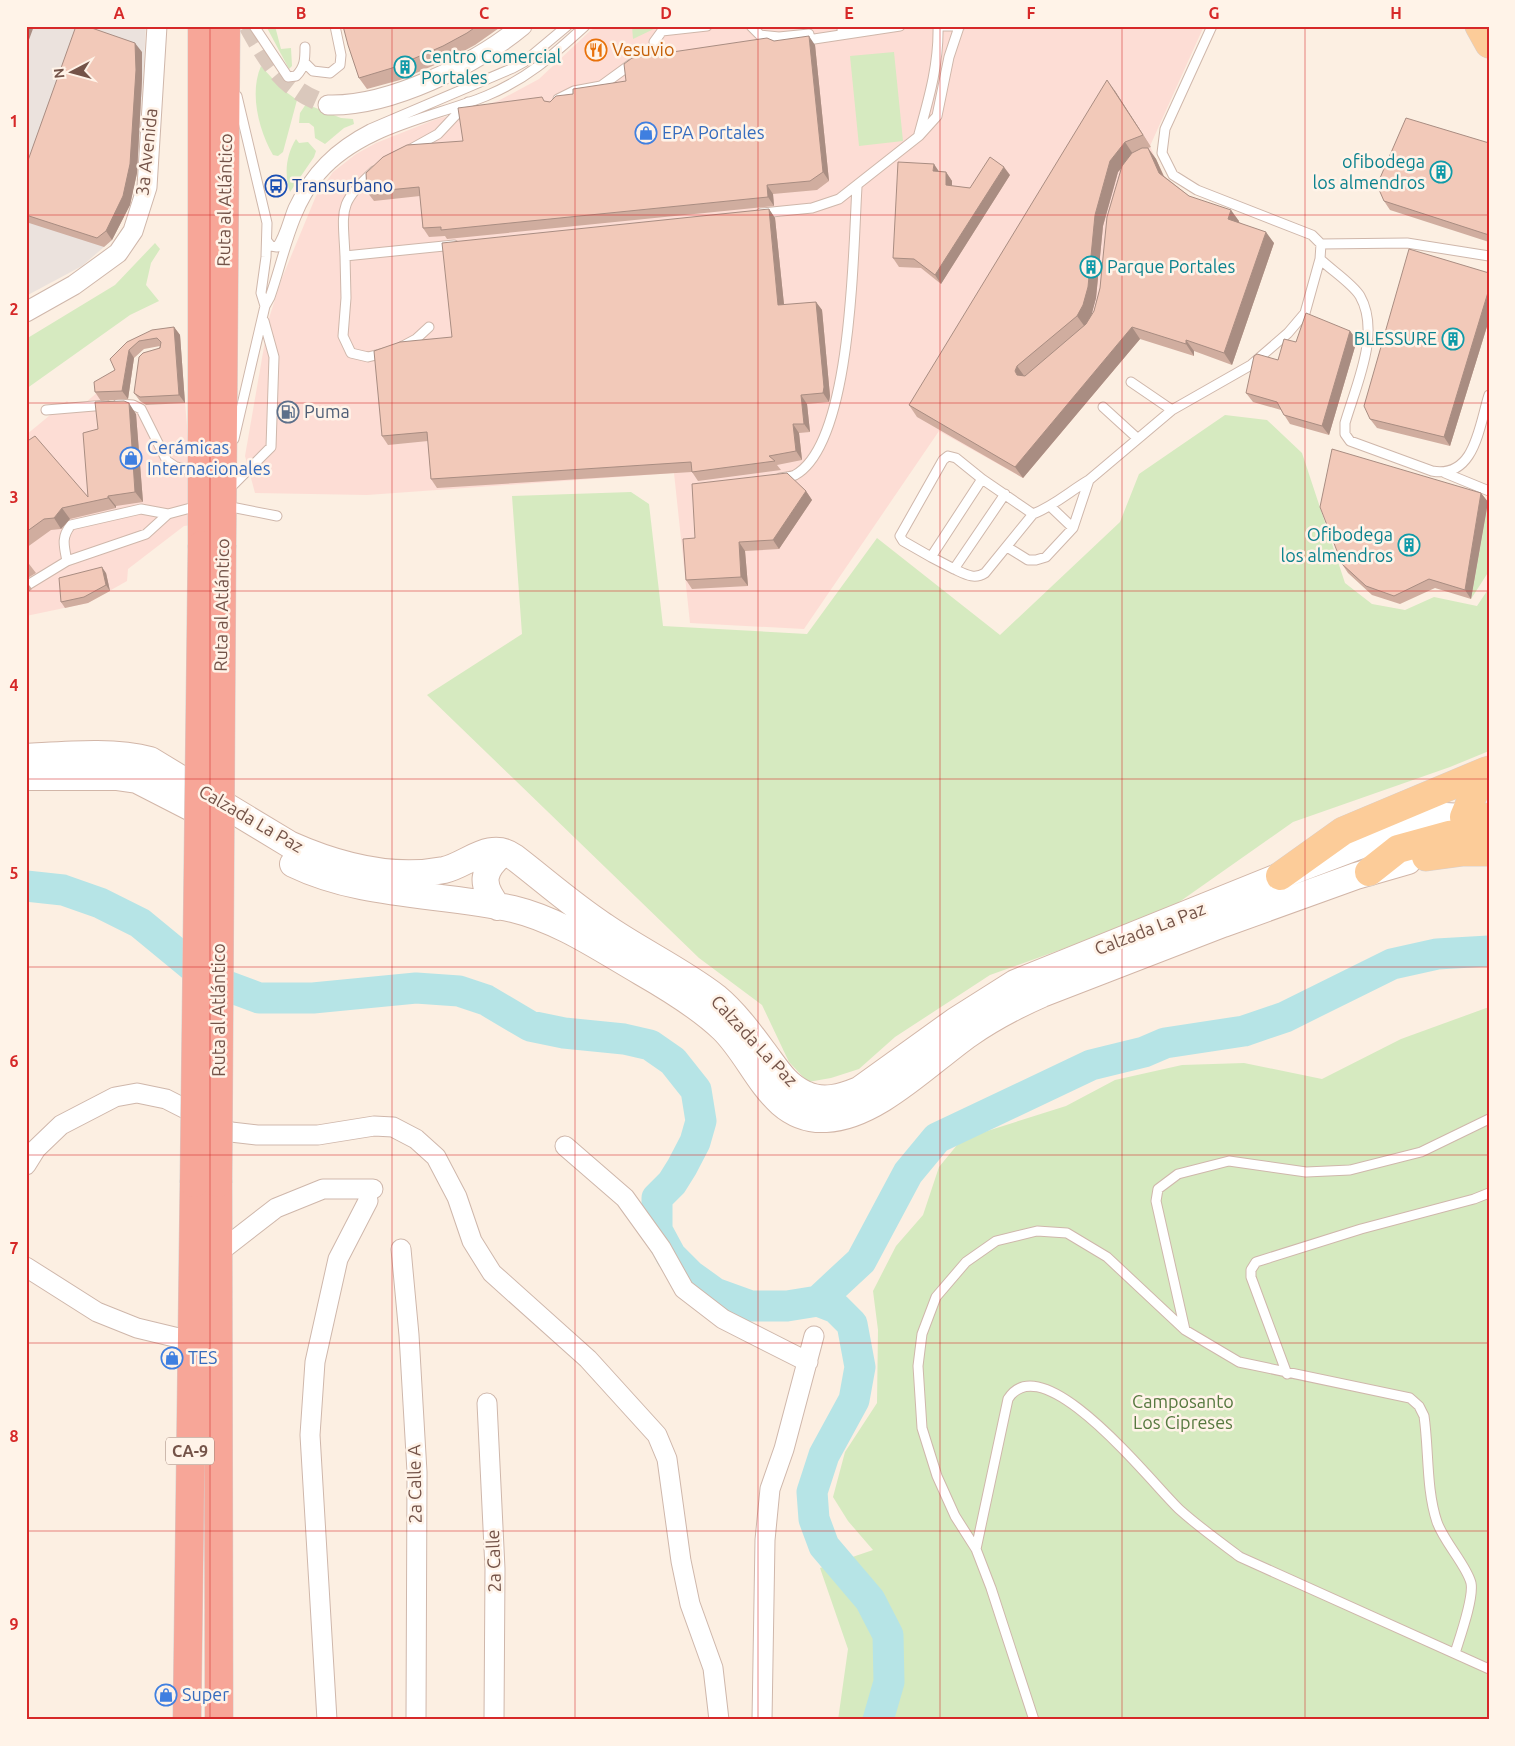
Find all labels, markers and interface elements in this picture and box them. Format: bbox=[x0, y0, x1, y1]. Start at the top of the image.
text: A bbox=[113, 4, 125, 22]
text: B bbox=[296, 4, 306, 22]
text: C bbox=[479, 4, 489, 22]
text: D bbox=[660, 4, 672, 22]
text: E bbox=[844, 4, 854, 22]
text: F bbox=[1027, 4, 1036, 22]
text: G bbox=[1208, 4, 1220, 22]
text: H bbox=[1390, 4, 1402, 22]
restaurant icon: Vesuvio bbox=[584, 38, 608, 62]
place label: Vesuvio bbox=[612, 39, 674, 59]
place label: Centro Comercial Portales bbox=[421, 46, 562, 87]
north arrow bbox=[48, 48, 98, 98]
building icon: Centro Comercial Portales bbox=[393, 55, 417, 79]
text: N bbox=[51, 67, 68, 79]
street label: 3a Avenida bbox=[131, 107, 161, 197]
text: 1 bbox=[9, 112, 19, 130]
shop icon: EPA Portales bbox=[634, 121, 658, 145]
place label: EPA Portales bbox=[662, 122, 765, 142]
street label: Ruta al Atlántico bbox=[213, 133, 235, 267]
place label: ofibodega los almendros bbox=[1312, 151, 1425, 192]
building icon: ofibodega los almendros bbox=[1429, 160, 1453, 184]
bus stop icon: Transurbano bbox=[264, 174, 288, 198]
place label: Transurbano bbox=[292, 175, 393, 195]
building icon: Parque Portales bbox=[1079, 255, 1103, 279]
place label: Parque Portales bbox=[1107, 256, 1235, 276]
text: 2 bbox=[9, 300, 19, 318]
building icon: BLESSURE bbox=[1441, 327, 1465, 351]
place label: BLESSURE bbox=[1354, 328, 1437, 348]
fuel station icon: Puma bbox=[276, 400, 300, 424]
place label: Puma bbox=[304, 401, 350, 421]
place label: Cerámicas Internacionales bbox=[147, 437, 271, 478]
shop icon: Cerámicas Internacionales bbox=[119, 446, 143, 470]
text: 3 bbox=[9, 488, 19, 506]
place label: Ofibodega los almendros bbox=[1280, 524, 1393, 565]
building icon: Ofibodega los almendros bbox=[1397, 533, 1421, 557]
street label: Ruta al Atlántico bbox=[210, 538, 232, 672]
text: 4 bbox=[9, 676, 19, 694]
street label: Calzada La Paz bbox=[196, 780, 307, 856]
text: 5 bbox=[9, 864, 19, 882]
street label: Calzada La Paz bbox=[1091, 898, 1208, 958]
street label: Ruta al Atlántico bbox=[208, 943, 228, 1077]
street label: Calzada La Paz bbox=[707, 991, 802, 1090]
text: 6 bbox=[9, 1052, 19, 1070]
text: 7 bbox=[9, 1239, 19, 1257]
shop icon: TES bbox=[160, 1346, 184, 1370]
place label: TES bbox=[188, 1347, 218, 1367]
park label: Camposanto Los Cipreses bbox=[1132, 1391, 1234, 1432]
text: 8 bbox=[9, 1427, 19, 1445]
road number: CA-9 bbox=[166, 1438, 214, 1464]
street label: 2a Calle A bbox=[403, 1444, 425, 1524]
street label: 2a Calle bbox=[482, 1529, 504, 1593]
text: 9 bbox=[9, 1615, 19, 1633]
shop icon: Super bbox=[154, 1683, 178, 1707]
place label: Super bbox=[182, 1684, 229, 1704]

